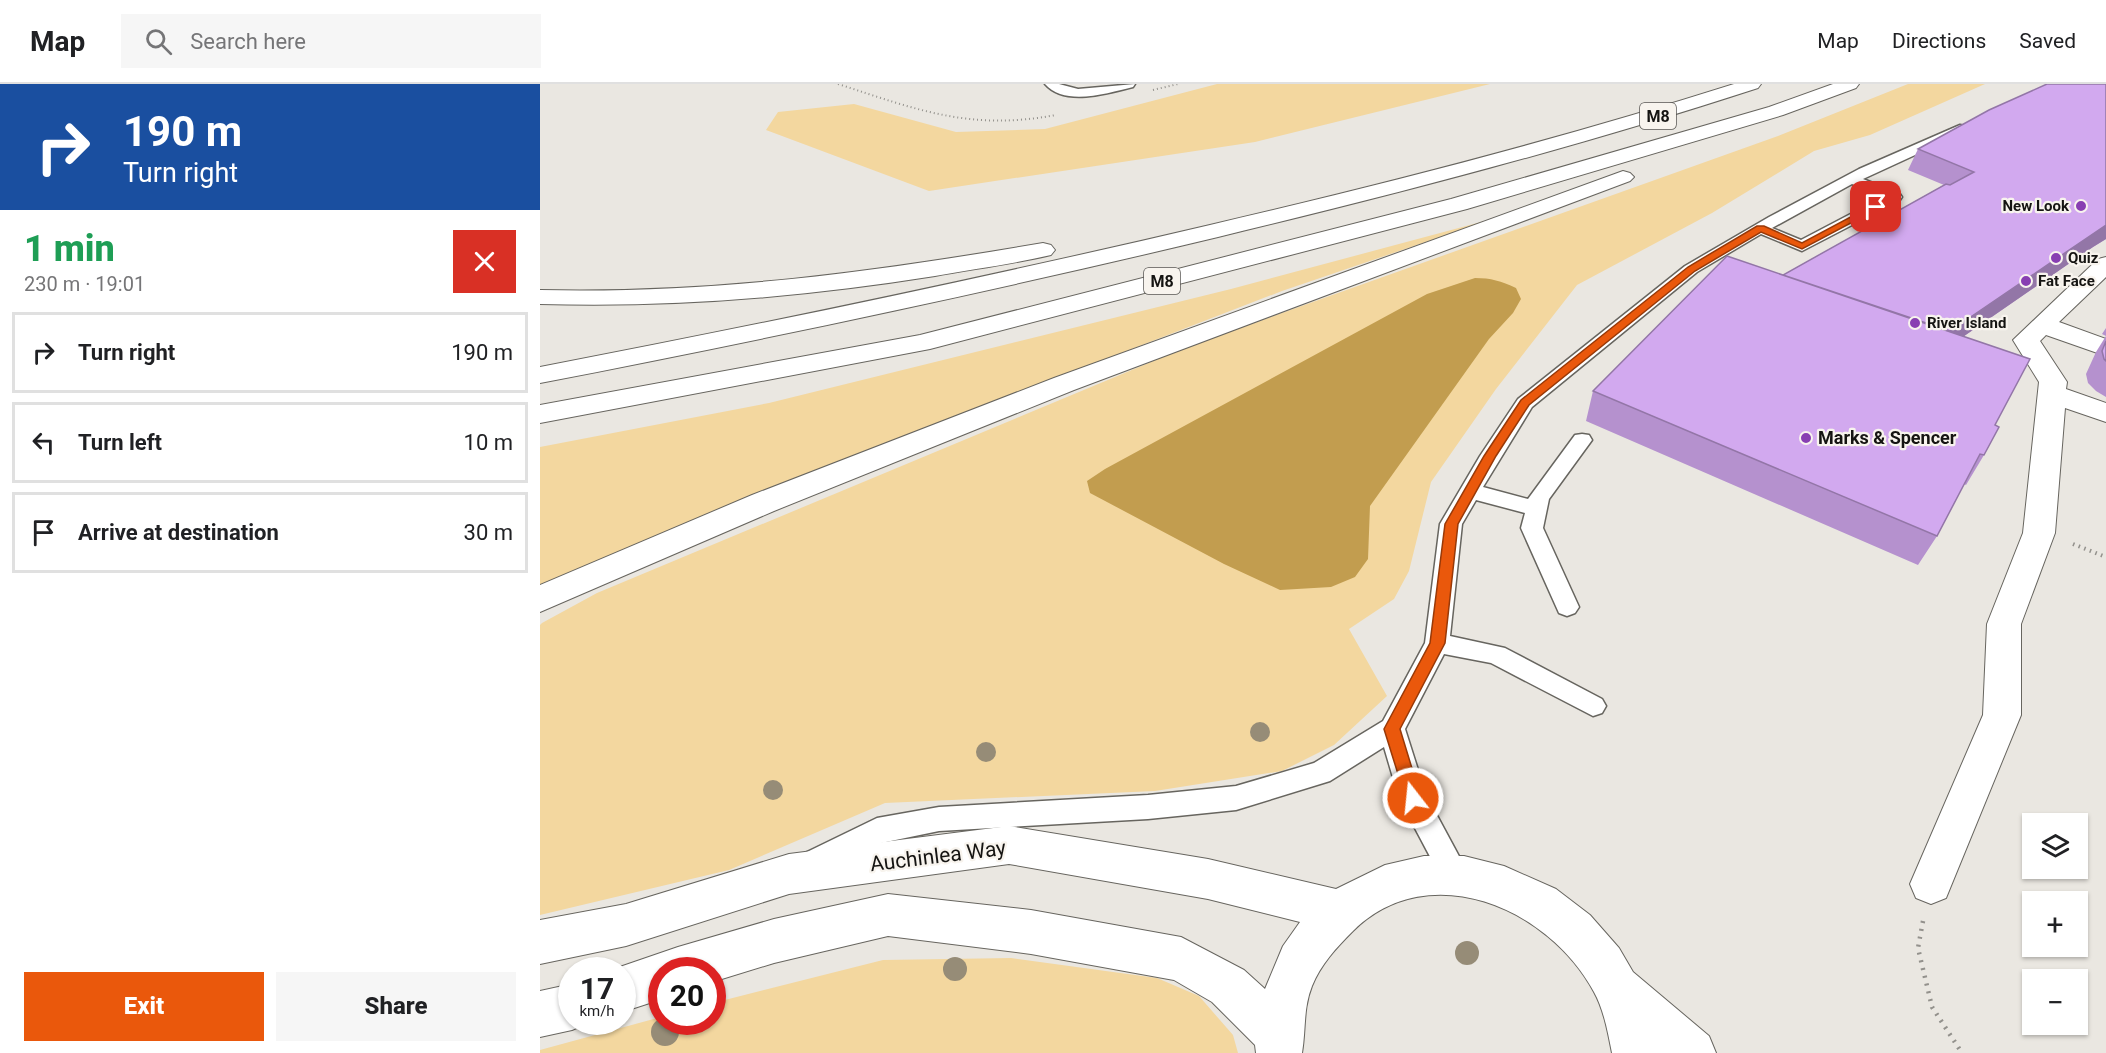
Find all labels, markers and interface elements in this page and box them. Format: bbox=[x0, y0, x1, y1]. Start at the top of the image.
search box bbox=[121, 14, 541, 68]
text: Map bbox=[30, 25, 85, 58]
icon: search bbox=[142, 25, 175, 58]
text: Search here bbox=[190, 29, 306, 54]
text: Map bbox=[1817, 29, 1859, 53]
text: Directions bbox=[1892, 29, 1986, 53]
text: Saved bbox=[2019, 29, 2076, 53]
road number: M8 bbox=[1640, 103, 1676, 129]
text: 190 m bbox=[123, 107, 242, 156]
icon: right bbox=[24, 108, 102, 186]
text: Turn right bbox=[123, 157, 238, 189]
pin bbox=[1850, 181, 1901, 232]
icon: arrive bbox=[1859, 190, 1892, 223]
place label: New Look bbox=[2003, 197, 2070, 215]
marker: New Look bbox=[2074, 199, 2088, 213]
text: 1 min bbox=[24, 228, 115, 270]
button: close bbox=[453, 230, 516, 293]
place label: Quiz bbox=[2068, 249, 2099, 267]
marker: Quiz bbox=[2049, 251, 2063, 265]
road number: M8 bbox=[1144, 268, 1180, 294]
text: 230 m · 19:01 bbox=[24, 272, 145, 296]
place label: Fat Face bbox=[2038, 272, 2095, 290]
marker: Fat Face bbox=[2019, 274, 2033, 288]
place label: River Island bbox=[1927, 314, 2006, 332]
marker: River Island bbox=[1908, 316, 1922, 330]
icon: right bbox=[27, 336, 60, 369]
text: Turn right bbox=[78, 340, 175, 365]
text: 190 m bbox=[451, 340, 513, 365]
icon: left bbox=[27, 426, 60, 459]
place label: Marks & Spencer bbox=[1818, 427, 1957, 448]
text: Turn left bbox=[78, 430, 162, 455]
text: 10 m bbox=[464, 430, 513, 455]
marker: Marks & Spencer bbox=[1799, 431, 1813, 445]
icon: arrive bbox=[27, 516, 60, 549]
text: Arrive at destination bbox=[78, 520, 279, 545]
text: 30 m bbox=[464, 520, 513, 545]
position arrow bbox=[1381, 766, 1445, 830]
map controls bbox=[2022, 813, 2088, 1035]
button: layers bbox=[2022, 813, 2088, 879]
street label: Auchinlea Way bbox=[869, 836, 1007, 876]
button: + bbox=[2022, 891, 2088, 957]
speed limit sign: 20 bbox=[648, 957, 726, 1035]
button: − bbox=[2022, 969, 2088, 1035]
text: 17 bbox=[580, 971, 614, 1006]
button: Exit bbox=[24, 972, 264, 1041]
button: Share bbox=[276, 972, 516, 1041]
text: km/h bbox=[579, 1002, 615, 1020]

